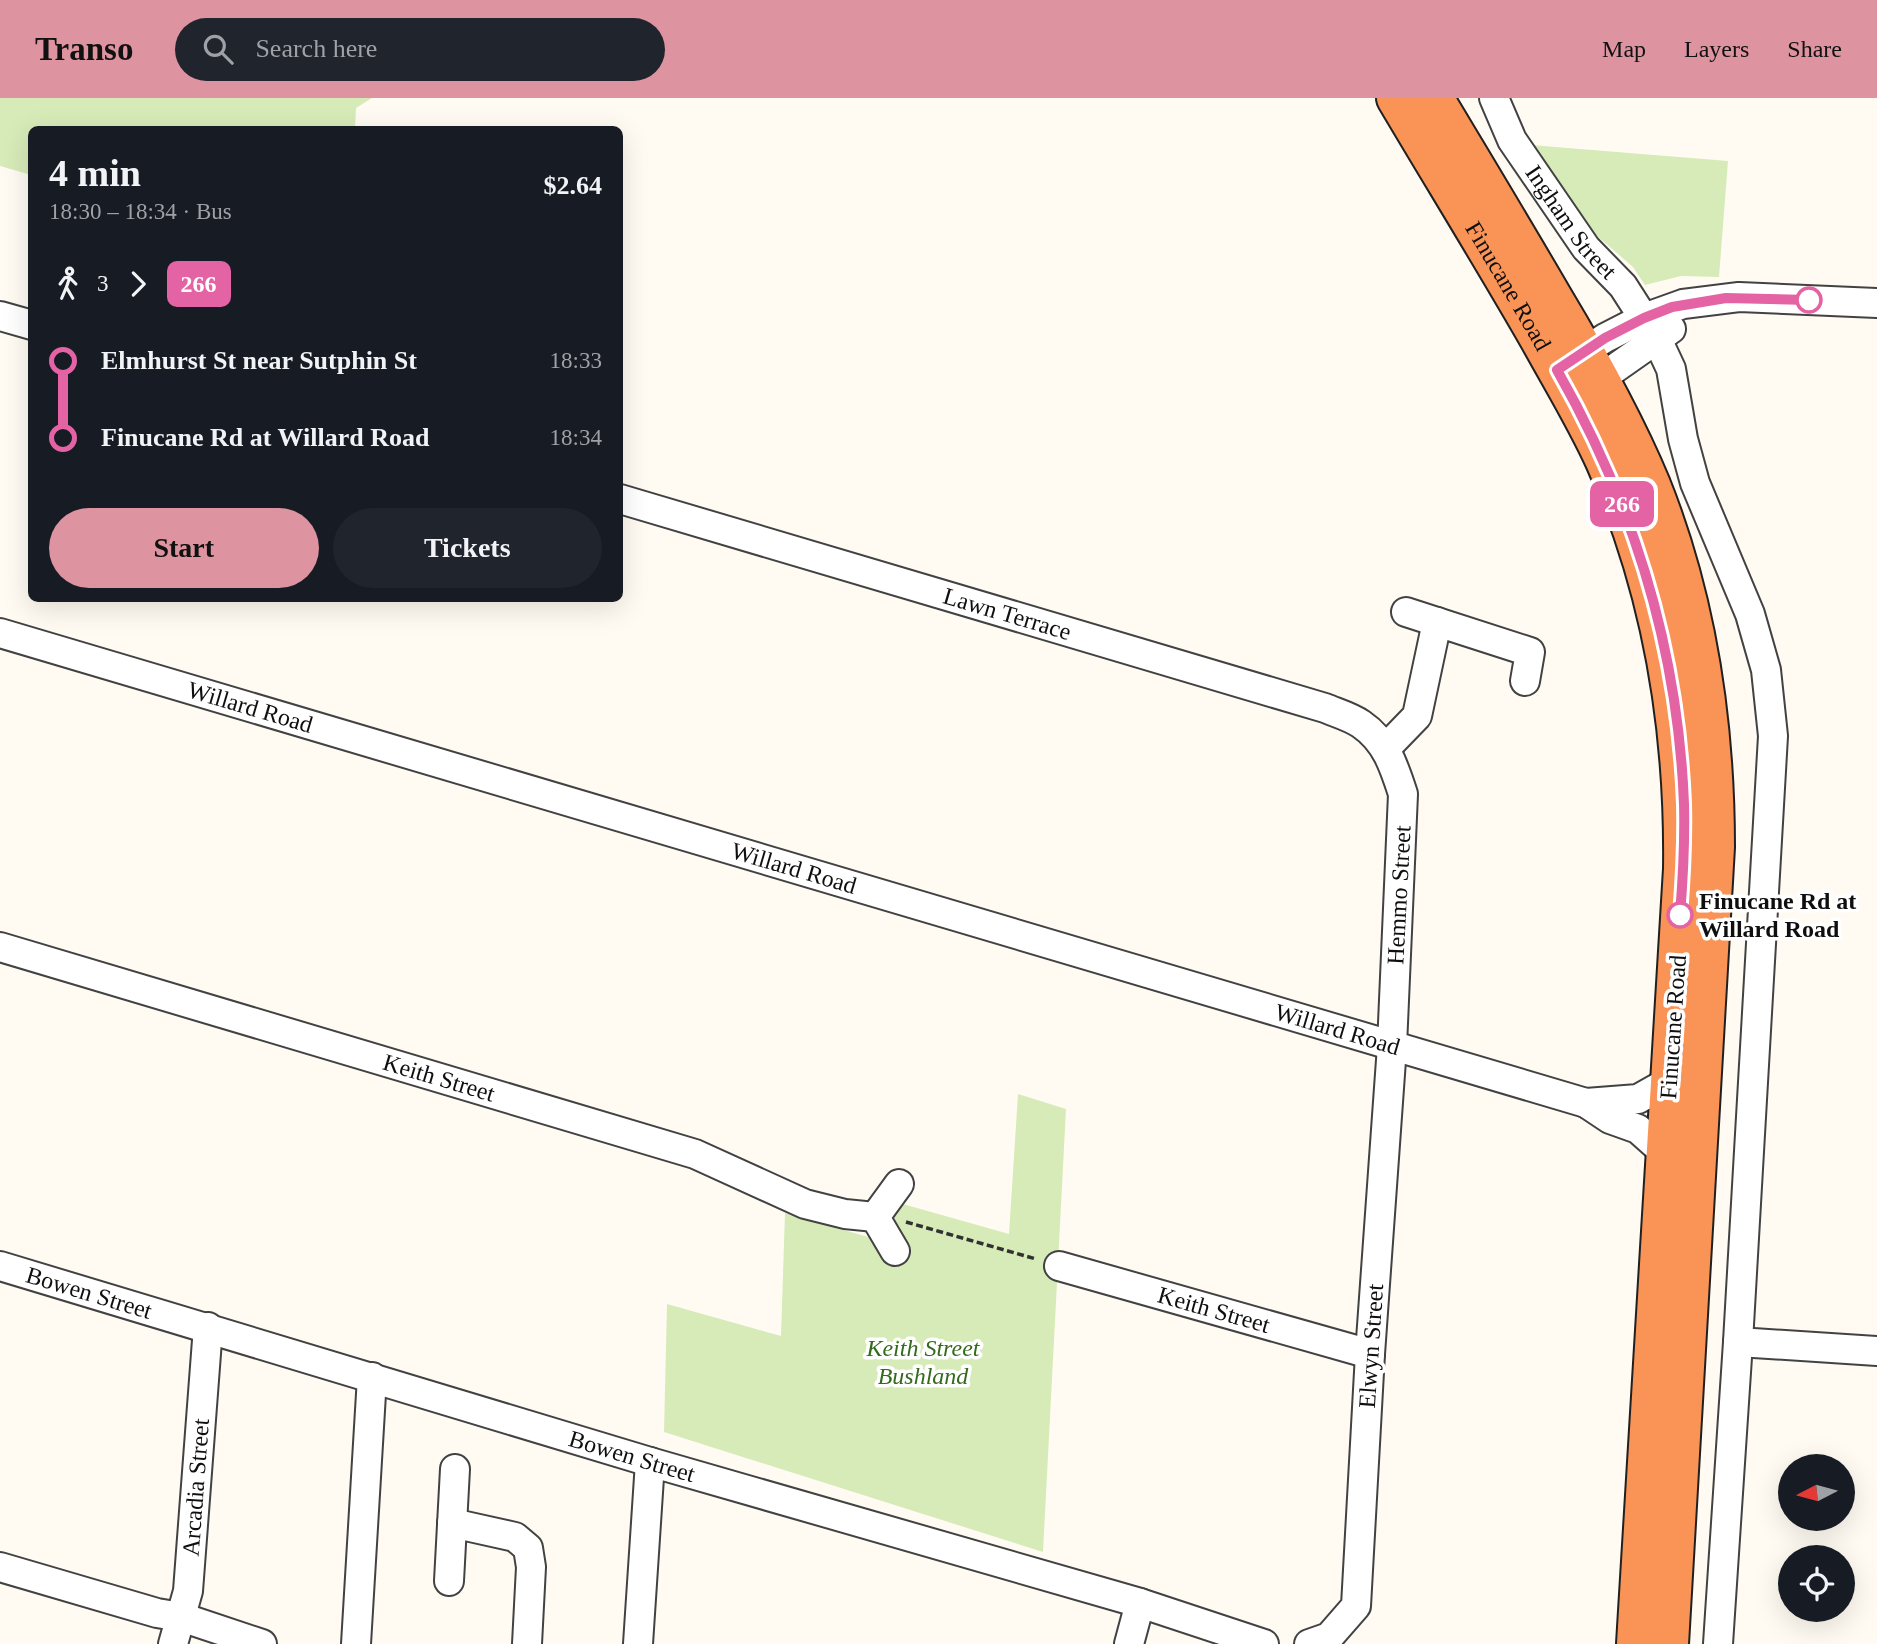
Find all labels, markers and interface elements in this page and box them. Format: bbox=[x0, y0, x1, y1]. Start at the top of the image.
search box bbox=[175, 18, 665, 81]
icon: search bbox=[199, 30, 237, 68]
text: Transo bbox=[35, 31, 133, 67]
text: Search here bbox=[255, 34, 377, 63]
text: Map bbox=[1602, 36, 1646, 62]
text: Layers bbox=[1684, 36, 1749, 62]
text: Share bbox=[1787, 36, 1842, 62]
text: 4 min bbox=[49, 152, 141, 194]
street label: Ingham Street bbox=[1520, 160, 1622, 285]
text: $2.64 bbox=[544, 171, 602, 200]
text: 18:30 – 18:34 · Bus bbox=[49, 199, 232, 224]
street label: Finucane Road bbox=[1460, 217, 1556, 355]
icon: walk bbox=[49, 265, 87, 303]
icon: forward bbox=[119, 265, 157, 303]
text: 3 bbox=[97, 271, 109, 296]
text: 266 bbox=[181, 271, 217, 297]
unlabelled marker bbox=[1796, 287, 1822, 313]
text: Elmhurst St near Sutphin St bbox=[101, 346, 417, 375]
text: 18:33 bbox=[550, 348, 602, 373]
text: Finucane Rd at Willard Road bbox=[101, 423, 429, 452]
text: 18:34 bbox=[550, 425, 602, 450]
line badge: 266 bbox=[1582, 481, 1662, 527]
text: 266 bbox=[1604, 491, 1640, 517]
button: Start bbox=[49, 508, 319, 588]
button: Tickets bbox=[333, 508, 602, 588]
street label: Lawn Terrace bbox=[940, 583, 1074, 645]
street label: Willard Road bbox=[185, 676, 316, 738]
street label: Hemmo Street bbox=[1382, 824, 1416, 965]
street label: Willard Road bbox=[728, 837, 859, 899]
place label: Finucane Rd at Willard Road bbox=[1699, 888, 1856, 942]
marker: Finucane Rd at Willard Road bbox=[1667, 902, 1693, 928]
street label: Finucane Road bbox=[1655, 954, 1691, 1100]
street label: Willard Road bbox=[1272, 999, 1403, 1060]
street label: Keith Street bbox=[380, 1049, 498, 1107]
street label: Bowen Street bbox=[23, 1262, 155, 1324]
street label: Keith Street bbox=[1155, 1282, 1273, 1338]
street label: Elwyn Street bbox=[1354, 1283, 1388, 1409]
park label: Keith Street Bushland bbox=[865, 1335, 981, 1389]
street label: Arcadia Street bbox=[178, 1417, 214, 1557]
street label: Bowen Street bbox=[566, 1425, 698, 1487]
north arrow bbox=[1778, 1454, 1855, 1531]
map controls bbox=[1778, 1454, 1855, 1622]
button: locate bbox=[1778, 1545, 1855, 1622]

